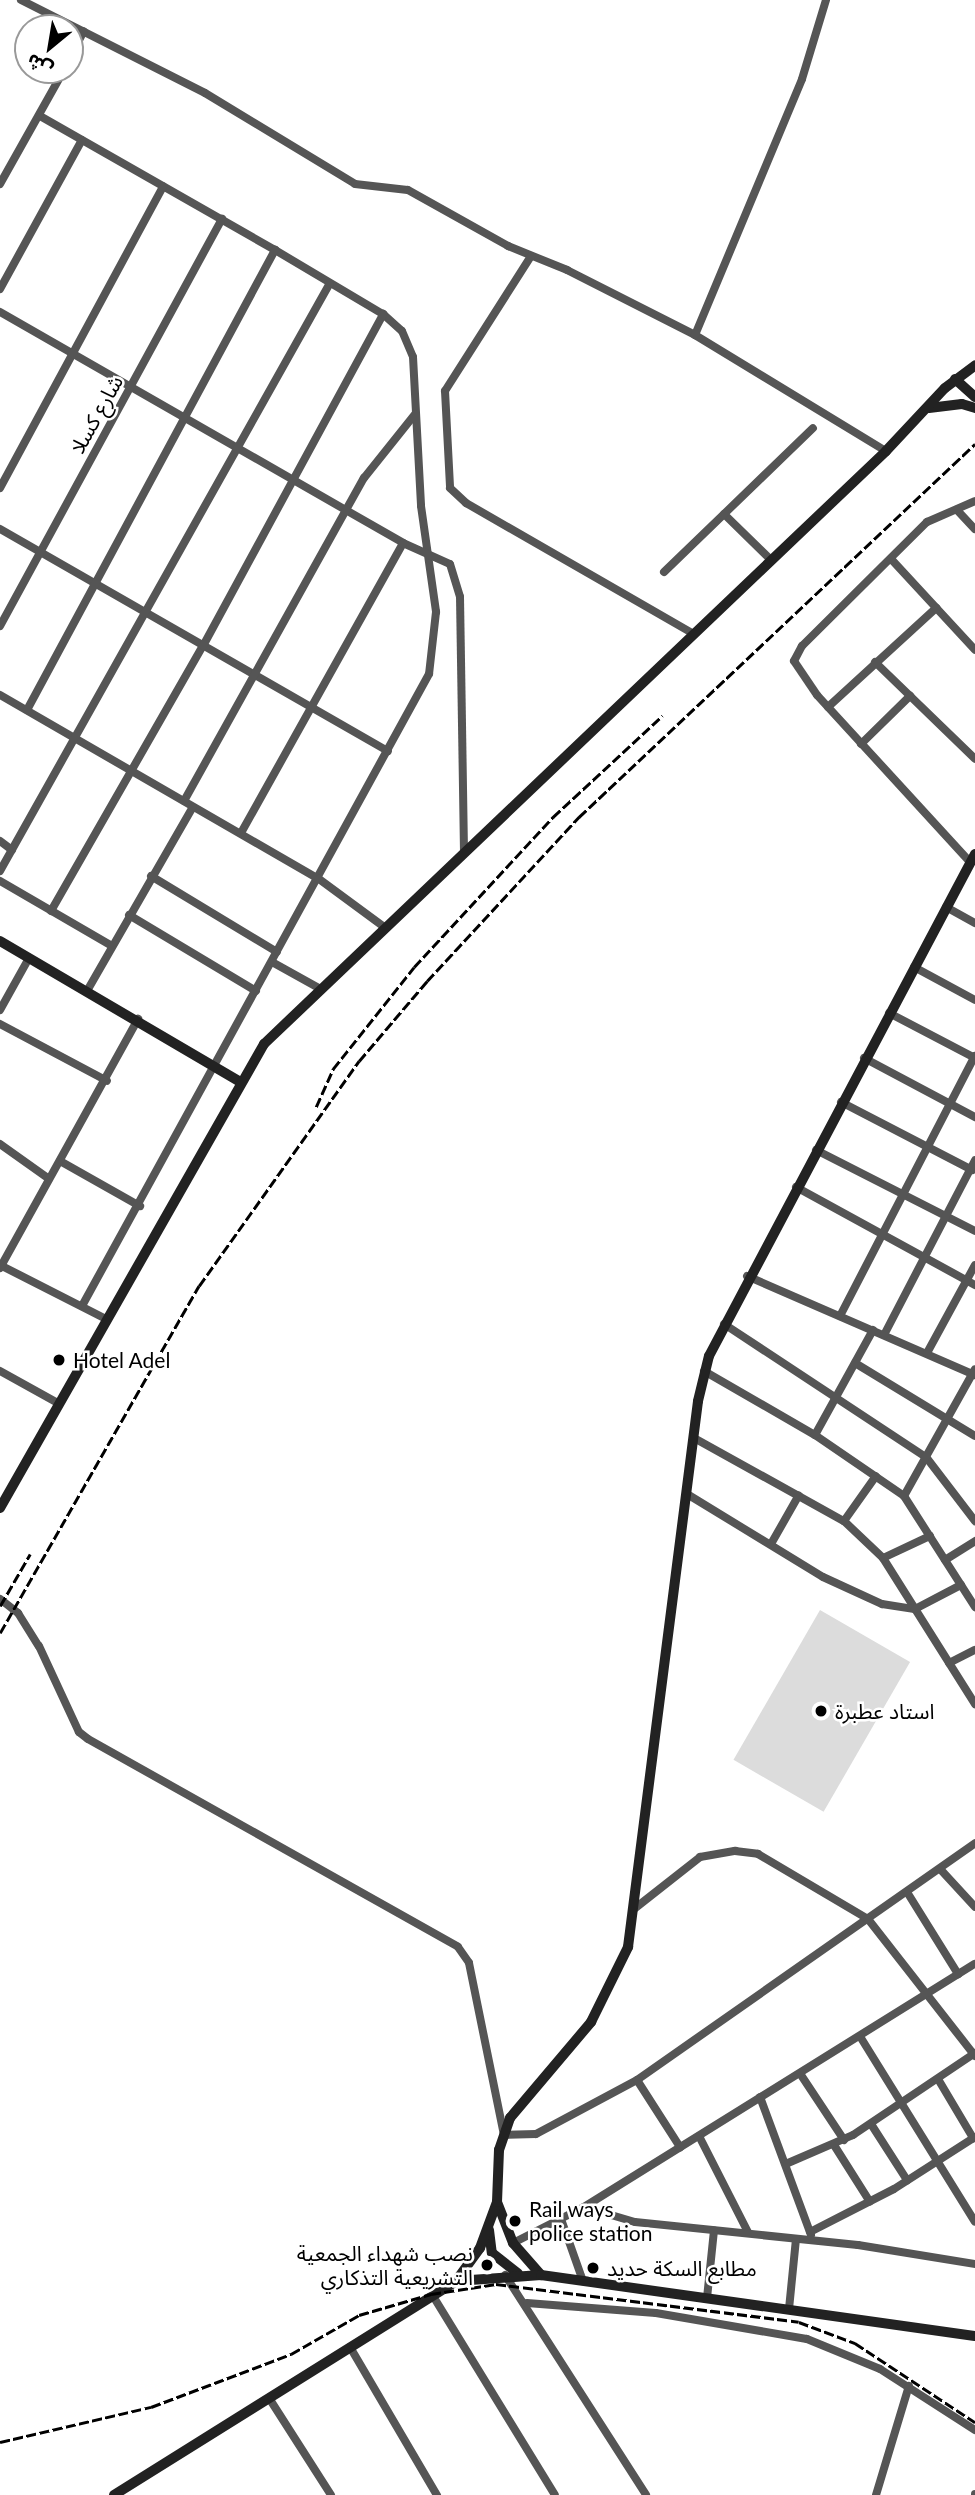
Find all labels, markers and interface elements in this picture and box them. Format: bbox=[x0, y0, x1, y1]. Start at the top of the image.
north arrow bbox=[14, 14, 84, 84]
text: ش bbox=[22, 49, 56, 82]
street label: شارع كسلا bbox=[64, 371, 128, 457]
place label: Hotel Adel bbox=[73, 1347, 171, 1373]
marker: Hotel Adel bbox=[51, 1352, 67, 1368]
place label: استاد عطبرة bbox=[835, 1698, 934, 1724]
marker: استاد عطبرة bbox=[813, 1703, 829, 1719]
place label: Rail ways police station bbox=[529, 2196, 652, 2246]
marker: Rail ways police station bbox=[507, 2213, 523, 2229]
place label: نصب شهداء الجمعية التشريعية التذكاري bbox=[297, 2240, 473, 2290]
place label: مطابع السكة حديد bbox=[607, 2255, 757, 2281]
marker: نصب شهداء الجمعية التشريعية التذكاري bbox=[479, 2257, 495, 2273]
marker: مطابع السكة حديد bbox=[585, 2260, 601, 2276]

